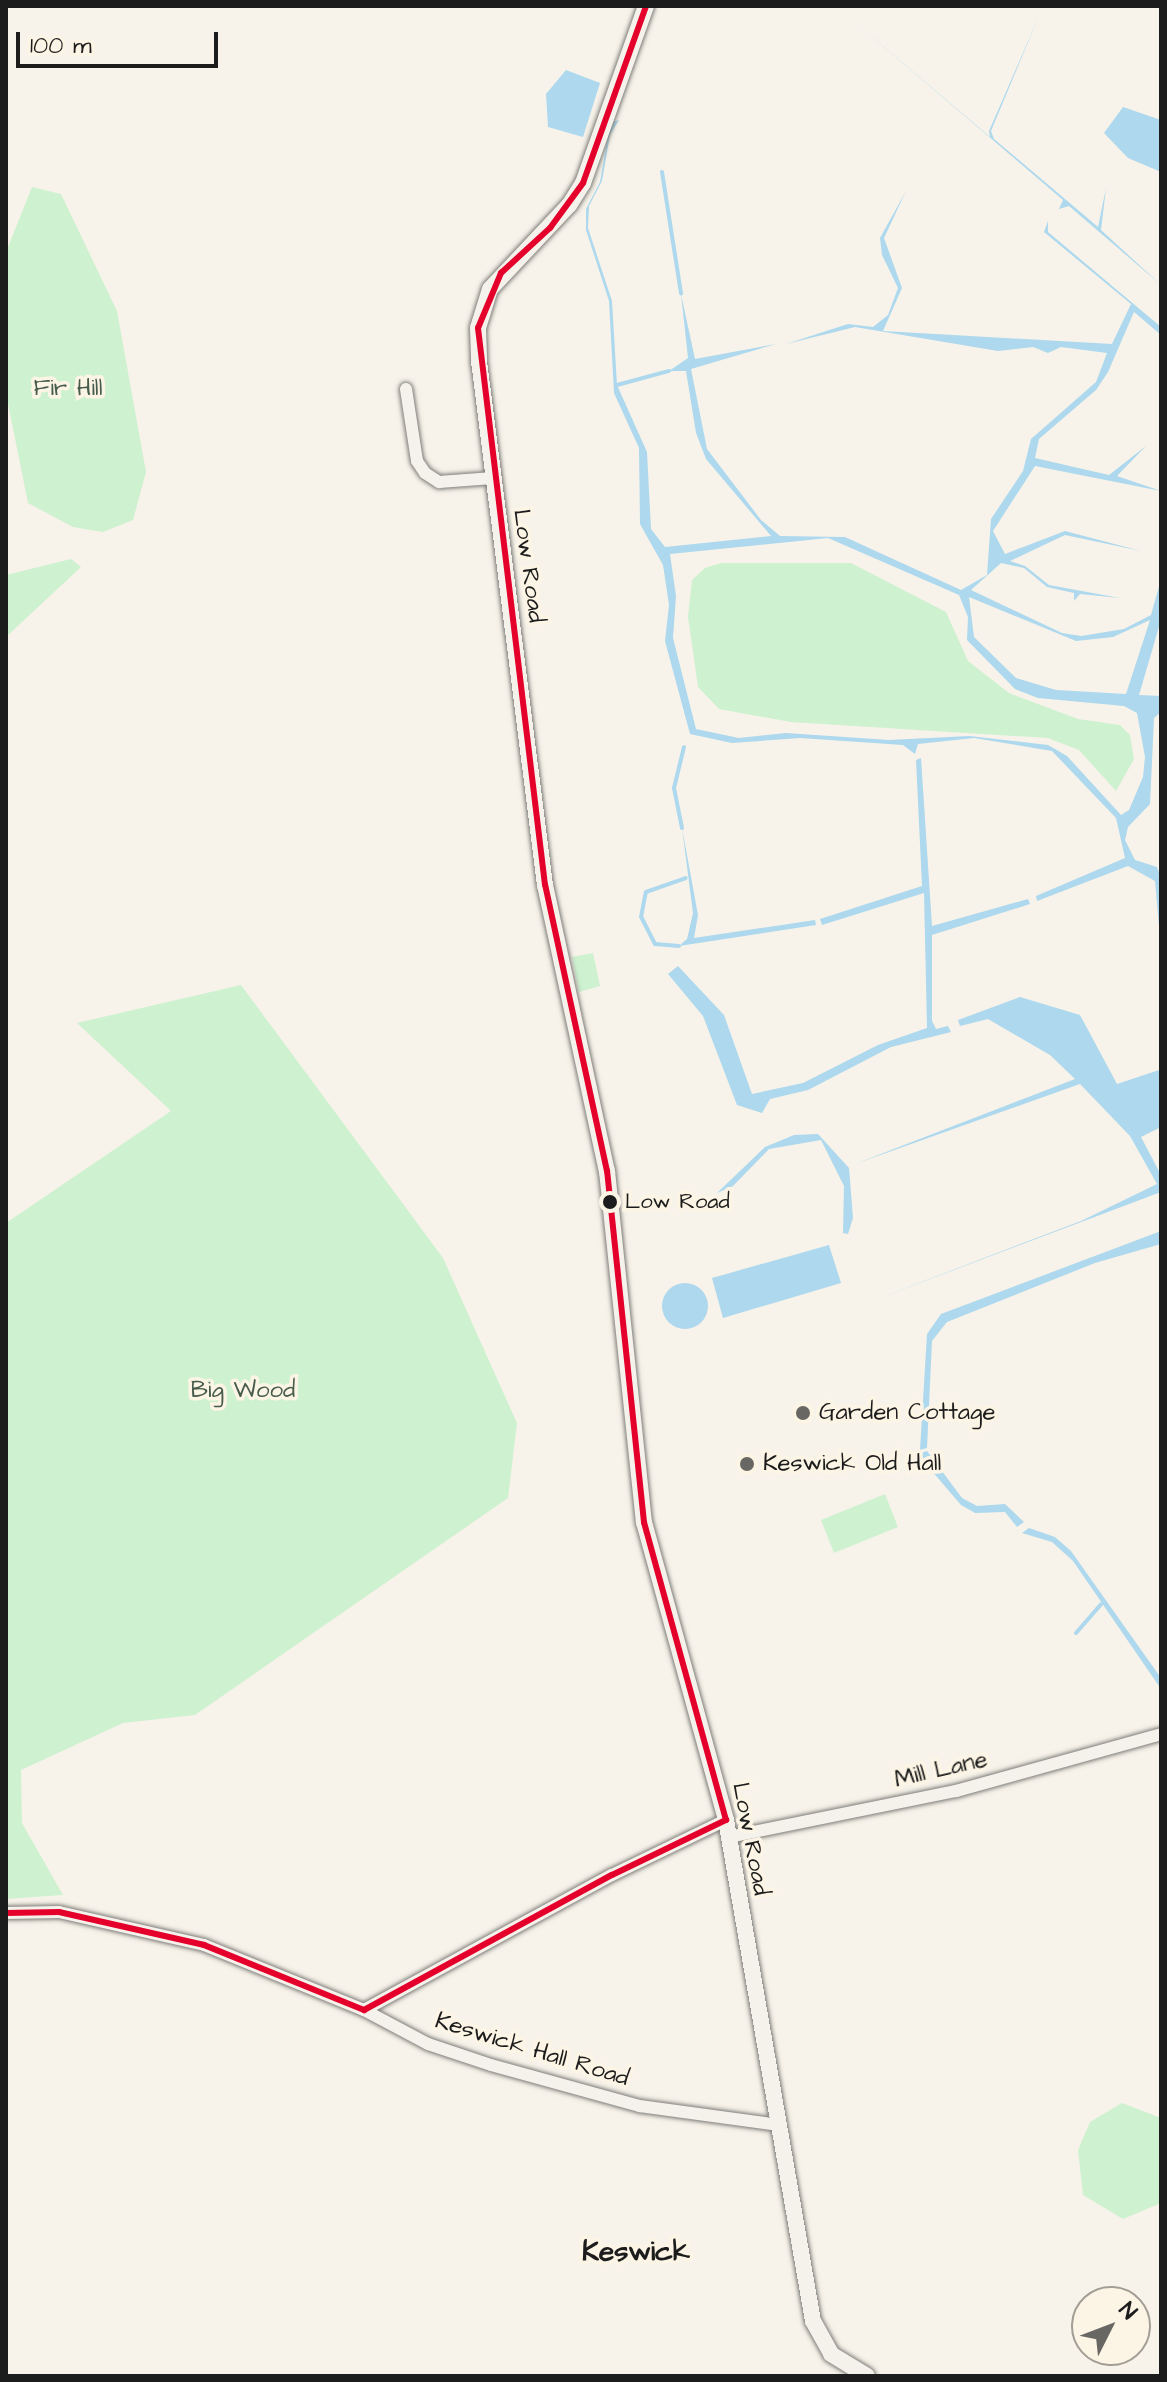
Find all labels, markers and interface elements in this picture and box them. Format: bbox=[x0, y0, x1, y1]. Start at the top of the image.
scale bar bbox=[20, 16, 222, 66]
text: 100 m bbox=[30, 29, 92, 63]
park label: Fir Hill bbox=[34, 375, 102, 403]
street label: Low Road bbox=[506, 507, 550, 625]
place label: Low Road bbox=[625, 1189, 730, 1215]
marker: Low Road bbox=[602, 1194, 618, 1210]
park label: Big Wood bbox=[191, 1377, 295, 1405]
place label: Garden Cottage bbox=[819, 1399, 995, 1427]
marker: Garden Cottage bbox=[794, 1404, 812, 1422]
place label: Keswick Old Hall bbox=[763, 1450, 941, 1478]
marker: Keswick Old Hall bbox=[738, 1455, 756, 1473]
street label: Mill Lane bbox=[892, 1745, 990, 1795]
street label: Low Road bbox=[725, 1780, 775, 1898]
street label: Keswick Hall Road bbox=[432, 2007, 632, 2093]
district label: Keswick bbox=[582, 2235, 690, 2269]
north arrow bbox=[1071, 2286, 1151, 2366]
text: N bbox=[1112, 2295, 1144, 2326]

